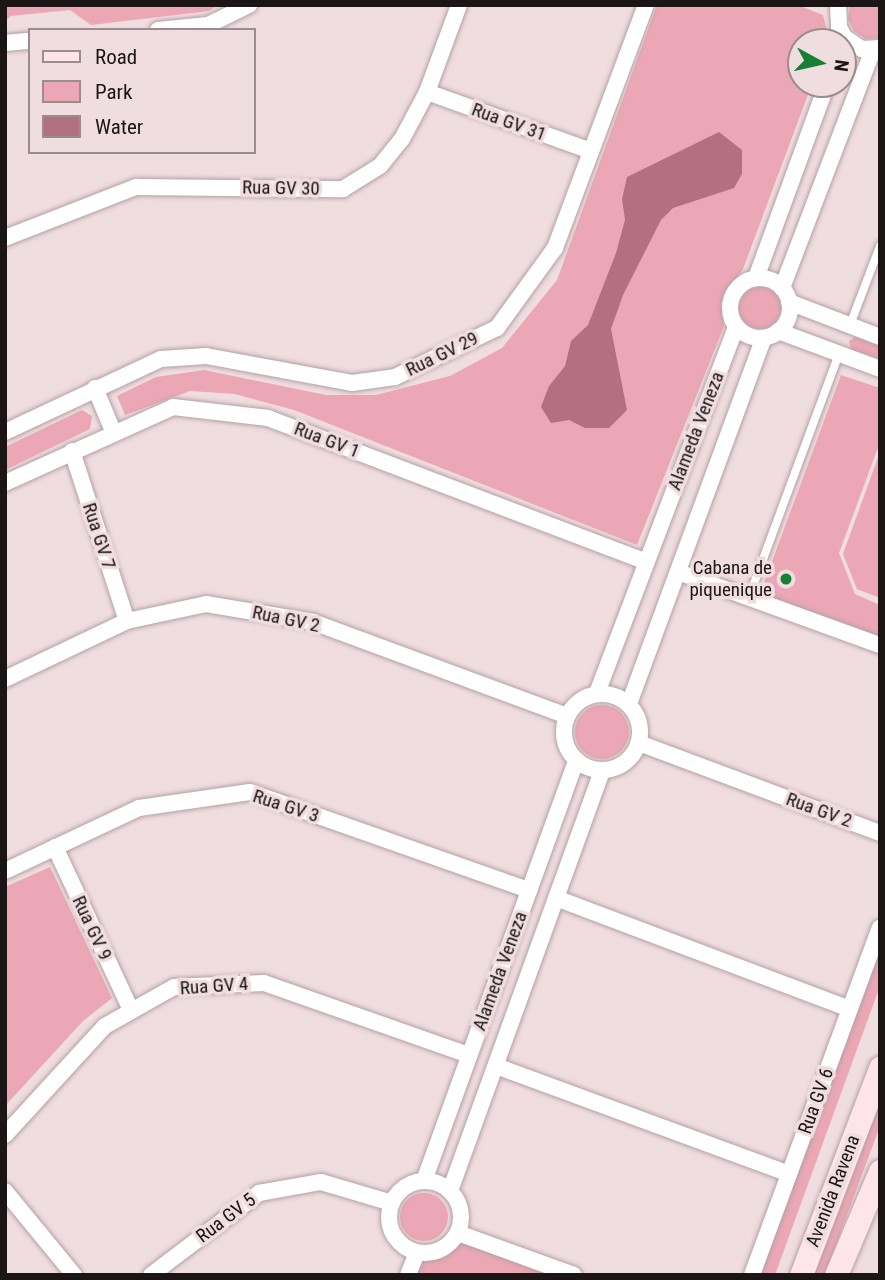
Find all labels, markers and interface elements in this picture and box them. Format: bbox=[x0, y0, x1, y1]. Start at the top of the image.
legend bbox=[28, 28, 256, 154]
north arrow bbox=[787, 28, 857, 98]
text: Road bbox=[95, 45, 137, 69]
text: N bbox=[829, 58, 854, 73]
text: Park bbox=[95, 80, 132, 104]
street label: Rua GV 31 bbox=[469, 98, 549, 146]
text: Water bbox=[95, 115, 143, 139]
street label: Rua GV 30 bbox=[242, 176, 320, 200]
street label: Rua GV 29 bbox=[402, 327, 482, 381]
street label: Alameda Veneza bbox=[663, 368, 729, 494]
street label: Rua GV 1 bbox=[291, 417, 363, 463]
street label: Rua GV 7 bbox=[78, 500, 120, 572]
place label: Cabana de piquenique bbox=[690, 557, 772, 601]
marker: Cabana de piquenique bbox=[778, 571, 794, 587]
street label: Rua GV 2 bbox=[250, 601, 322, 637]
street label: Rua GV 3 bbox=[250, 785, 322, 827]
street label: Rua GV 2 bbox=[783, 788, 855, 832]
street label: Rua GV 9 bbox=[67, 892, 117, 964]
street label: Alameda Veneza bbox=[468, 908, 532, 1034]
street label: Rua GV 4 bbox=[179, 972, 249, 1000]
street label: Rua GV 6 bbox=[794, 1065, 838, 1137]
street label: Avenida Ravena bbox=[801, 1132, 865, 1250]
street label: Rua GV 5 bbox=[192, 1188, 260, 1248]

